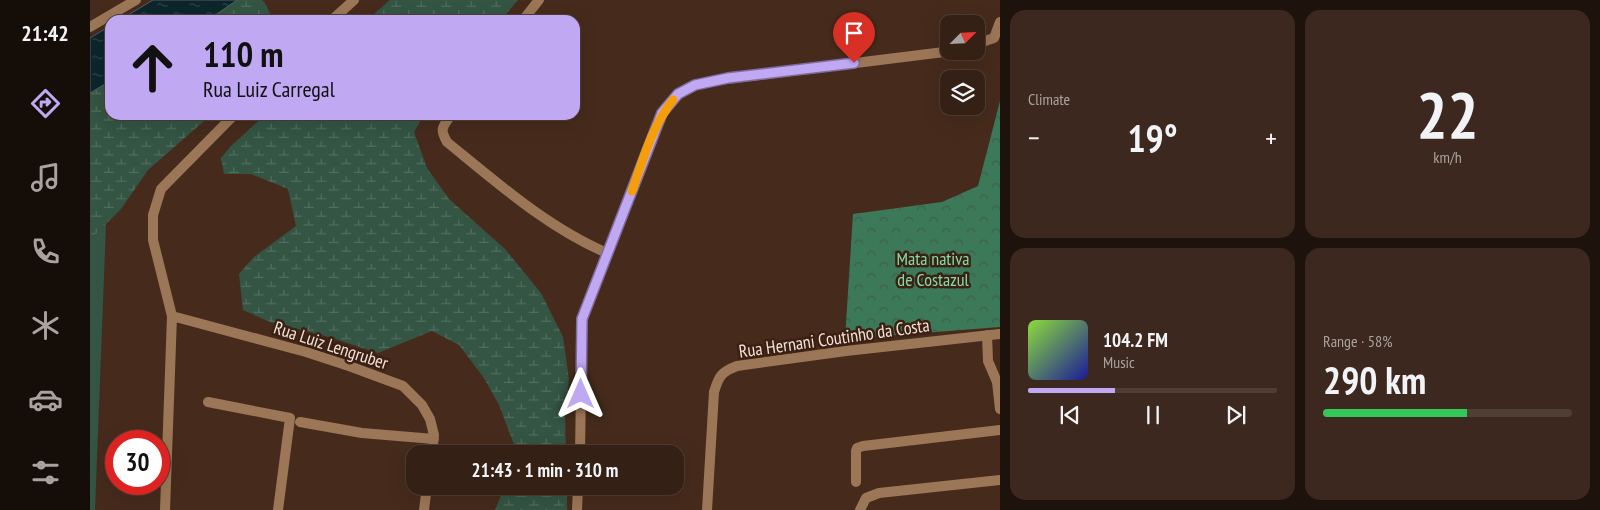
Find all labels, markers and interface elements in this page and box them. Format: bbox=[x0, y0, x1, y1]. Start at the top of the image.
pin bbox=[833, 12, 875, 63]
north arrow bbox=[940, 15, 985, 60]
map controls bbox=[940, 15, 985, 115]
text: 21:42 bbox=[21, 19, 69, 47]
icon: arrive bbox=[840, 19, 868, 47]
text: 110 m bbox=[203, 31, 284, 77]
icon: ahead bbox=[120, 35, 185, 100]
button: layers bbox=[940, 70, 985, 115]
text: 22 bbox=[1416, 72, 1479, 156]
text: Rua Luiz Carregal bbox=[203, 75, 335, 103]
icon: directions bbox=[28, 86, 63, 121]
text: Climate bbox=[1028, 89, 1070, 109]
text: 19° bbox=[1127, 113, 1178, 162]
text: − bbox=[1028, 119, 1040, 156]
text: + bbox=[1265, 119, 1277, 156]
text: km/h bbox=[1433, 147, 1462, 167]
icon: music bbox=[28, 160, 63, 195]
icon: phone bbox=[28, 234, 63, 269]
park label: Mata nativa de Costazul bbox=[897, 247, 969, 291]
icon: climate bbox=[28, 308, 63, 343]
street label: Rua Hernani Coutinho da Costa bbox=[737, 313, 931, 363]
street label: Rua Luiz Lengruber bbox=[271, 316, 391, 374]
text: 104.2 FM bbox=[1103, 328, 1168, 352]
text: Range · 58% bbox=[1323, 331, 1392, 351]
text: Music bbox=[1103, 352, 1135, 372]
text: 290 km bbox=[1323, 355, 1426, 404]
position arrow bbox=[554, 367, 606, 419]
icon: car bbox=[28, 382, 63, 417]
icon: previous bbox=[1056, 401, 1084, 429]
icon: pause bbox=[1139, 401, 1167, 429]
icon: next bbox=[1222, 401, 1250, 429]
speed limit sign: 30 bbox=[105, 430, 170, 495]
icon: filters bbox=[28, 455, 63, 490]
text: 21:43 · 1 min · 310 m bbox=[472, 458, 618, 482]

